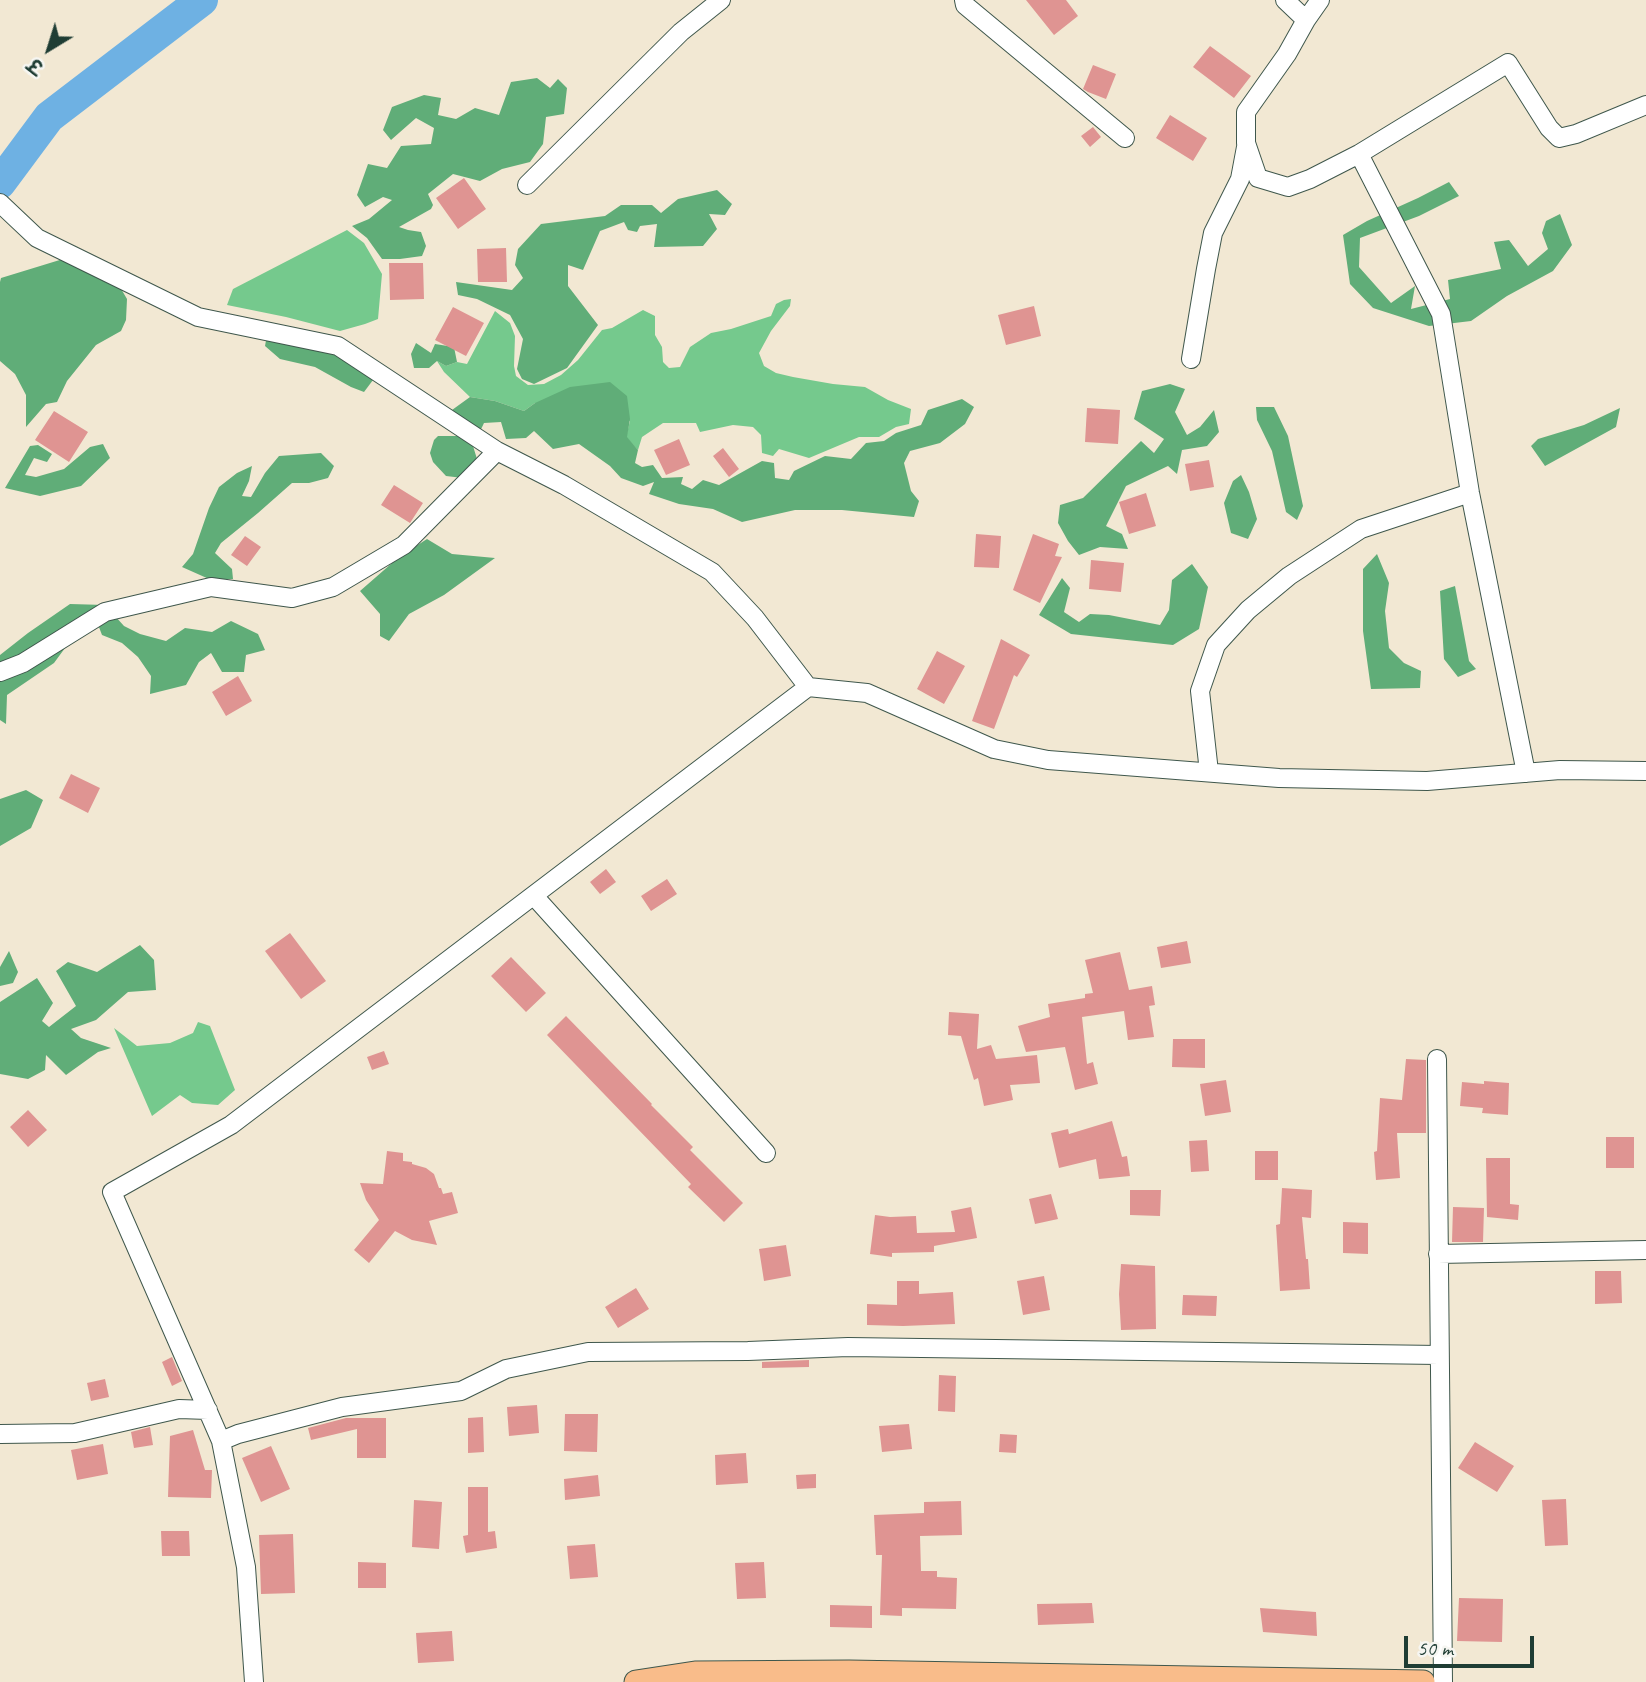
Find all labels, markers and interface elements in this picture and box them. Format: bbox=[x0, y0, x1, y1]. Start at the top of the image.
north arrow bbox=[14, 14, 84, 84]
text: उ bbox=[24, 52, 48, 79]
scale bar bbox=[1408, 1622, 1538, 1666]
text: 50 m bbox=[1417, 1635, 1453, 1661]

